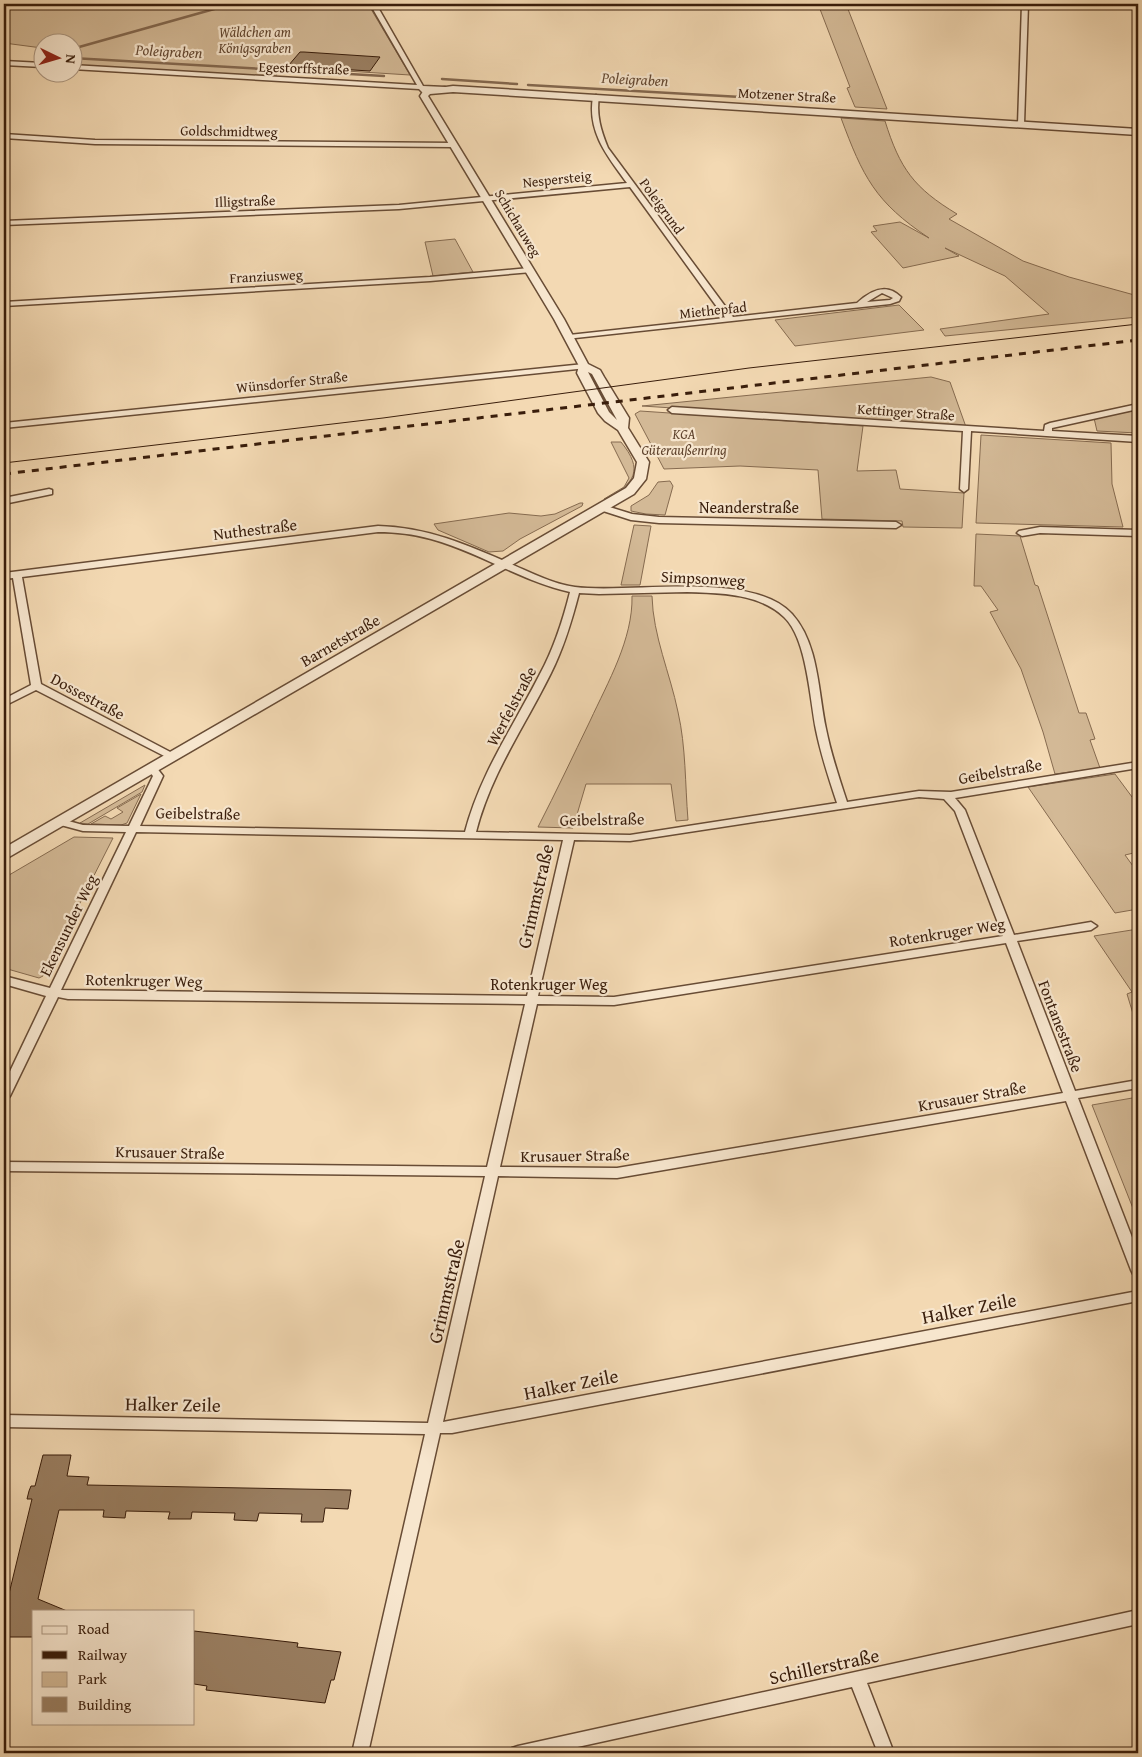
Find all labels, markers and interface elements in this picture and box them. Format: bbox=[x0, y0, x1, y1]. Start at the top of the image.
park label: Wäldchen am Königsgraben bbox=[218, 22, 291, 58]
north arrow bbox=[32, 32, 82, 82]
water label: Poleigraben bbox=[134, 39, 203, 63]
text: N bbox=[61, 54, 81, 65]
street label: Egestorffstraße bbox=[258, 56, 350, 80]
water label: Poleigraben bbox=[600, 67, 669, 91]
street label: Motzener Straße bbox=[737, 82, 837, 108]
street label: Goldschmidtweg bbox=[180, 120, 278, 142]
street label: Nespersteig bbox=[522, 165, 592, 193]
street label: Poleigrund bbox=[635, 174, 689, 238]
street label: Schichauweg bbox=[490, 185, 546, 261]
street label: Illigstraße bbox=[214, 190, 276, 212]
street label: Franziusweg bbox=[229, 264, 303, 288]
street label: Miethepfad bbox=[678, 296, 748, 323]
street label: Wünsdorfer Straße bbox=[235, 366, 349, 398]
street label: Kettinger Straße bbox=[857, 399, 956, 425]
park label: KGA Güteraußenring bbox=[641, 424, 727, 460]
street label: Neanderstraße bbox=[699, 495, 799, 519]
street label: Nuthestraße bbox=[212, 512, 298, 546]
street label: Simpsonweg bbox=[660, 564, 746, 592]
street label: Barnetstraße bbox=[296, 608, 384, 672]
street label: Werfelstraße bbox=[480, 662, 542, 750]
street label: Dossestraße bbox=[47, 666, 129, 726]
street label: Geibelstraße bbox=[956, 752, 1044, 790]
street label: Geibelstraße bbox=[155, 800, 241, 826]
street label: Geibelstraße bbox=[559, 806, 645, 832]
street label: Grimmstraße bbox=[509, 841, 561, 951]
street label: Ekensunder Weg bbox=[33, 870, 103, 980]
street label: Rotenkruger Weg bbox=[887, 911, 1007, 953]
street label: Rotenkruger Weg bbox=[85, 967, 203, 993]
street label: Rotenkruger Weg bbox=[491, 972, 608, 996]
street label: Fontanestraße bbox=[1032, 976, 1090, 1076]
street label: Krusauer Straße bbox=[916, 1075, 1028, 1117]
street label: Krusauer Straße bbox=[115, 1139, 225, 1165]
street label: Krusauer Straße bbox=[520, 1142, 630, 1168]
street label: Grimmstraße bbox=[420, 1236, 472, 1346]
street label: Halker Zeile bbox=[919, 1285, 1019, 1331]
street label: Halker Zeile bbox=[521, 1361, 621, 1407]
street label: Halker Zeile bbox=[125, 1389, 221, 1419]
legend bbox=[32, 1610, 195, 1724]
text: Road bbox=[78, 1618, 109, 1639]
street label: Schillerstraße bbox=[766, 1641, 882, 1691]
text: Railway bbox=[78, 1644, 128, 1665]
text: Park bbox=[78, 1668, 107, 1689]
text: Building bbox=[78, 1694, 132, 1715]

